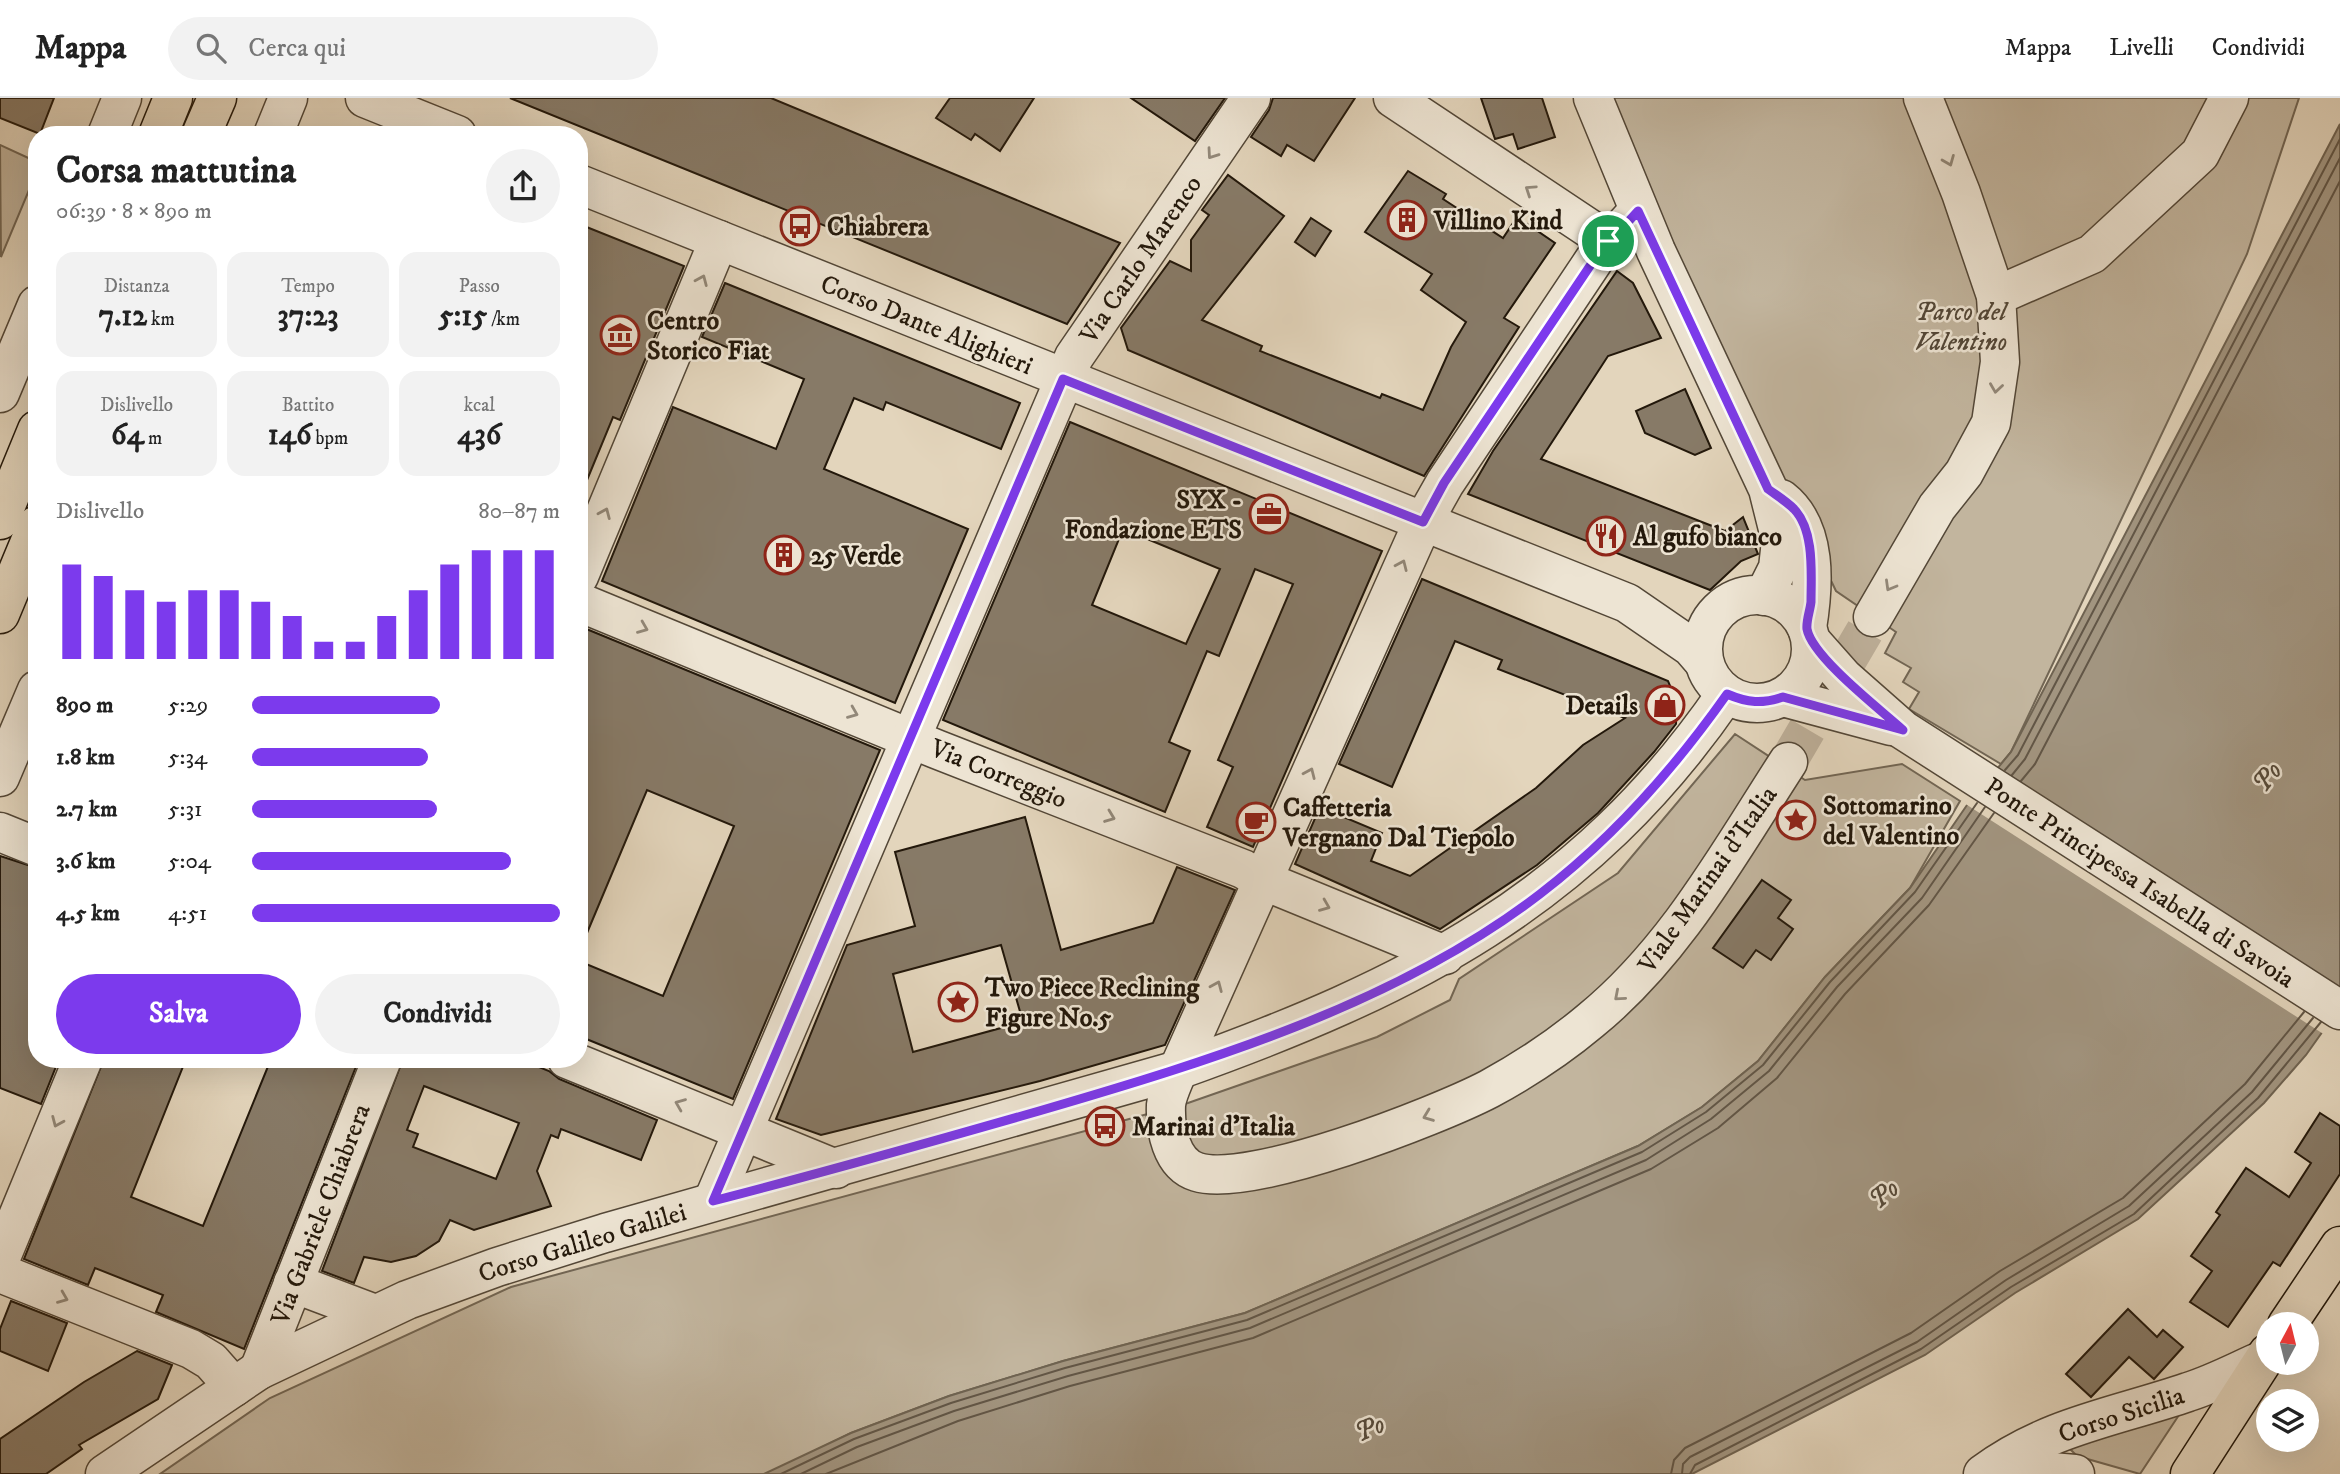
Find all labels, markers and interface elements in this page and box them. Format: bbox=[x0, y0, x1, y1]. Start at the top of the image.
search box bbox=[168, 17, 658, 80]
text: Mappa bbox=[35, 28, 126, 69]
icon: search bbox=[192, 29, 230, 67]
text: Cerca qui bbox=[248, 32, 346, 65]
text: Mappa bbox=[2005, 33, 2071, 63]
text: Livelli bbox=[2109, 33, 2174, 63]
text: Condividi bbox=[2212, 33, 2305, 63]
one-way arrow bbox=[1208, 146, 1220, 159]
text: Corsa mattutina bbox=[56, 147, 296, 195]
button: share bbox=[486, 149, 560, 223]
one-way arrow bbox=[1940, 155, 1954, 167]
street label: Via Carlo Marenco bbox=[1072, 169, 1210, 351]
one-way arrow bbox=[1525, 186, 1538, 198]
text: 06:39 · 8 × 890 m bbox=[56, 197, 212, 226]
building icon: Villino Kind bbox=[1386, 199, 1428, 241]
bus stop icon: Chiabrera bbox=[779, 205, 821, 247]
place label: Villino Kind bbox=[1433, 205, 1563, 238]
place label: Chiabrera bbox=[827, 211, 930, 244]
pin bbox=[1578, 211, 1638, 271]
icon: arrive bbox=[1589, 222, 1627, 260]
street label: Corso Dante Alighieri bbox=[815, 268, 1037, 383]
text: Distanza bbox=[104, 275, 170, 298]
text: Tempo bbox=[281, 275, 335, 298]
text: Passo bbox=[459, 275, 500, 298]
one-way arrow bbox=[694, 275, 708, 287]
park label: Parco del Valentino bbox=[1915, 296, 2010, 359]
text: 7.12 bbox=[99, 298, 147, 335]
text: 37:23 bbox=[278, 298, 338, 335]
text: 5:15 bbox=[439, 298, 487, 335]
place label: Centro Storico Fiat bbox=[647, 305, 770, 368]
text: km bbox=[147, 308, 175, 331]
text: /km bbox=[487, 308, 520, 331]
museum icon: Centro Storico Fiat bbox=[599, 314, 641, 356]
one-way arrow bbox=[1989, 382, 2004, 394]
text: Dislivello bbox=[100, 394, 173, 417]
text: Battito bbox=[282, 394, 334, 417]
text: kcal bbox=[464, 394, 495, 417]
text: 64 bbox=[111, 417, 144, 454]
text: 146 bbox=[268, 417, 312, 454]
text: 436 bbox=[457, 417, 501, 454]
text: m bbox=[144, 427, 162, 450]
text: bpm bbox=[312, 427, 348, 450]
place label: SYX - Fondazione ETS bbox=[1065, 484, 1242, 547]
office icon: SYX - Fondazione ETS bbox=[1248, 493, 1290, 535]
text: Dislivello bbox=[56, 497, 144, 526]
text: 80–87 m bbox=[478, 497, 560, 526]
one-way arrow bbox=[597, 508, 611, 520]
restaurant icon: Al gufo bianco bbox=[1585, 515, 1627, 557]
place label: Al gufo bianco bbox=[1632, 521, 1782, 554]
building icon: 25 Verde bbox=[763, 534, 805, 576]
place label: 25 Verde bbox=[811, 540, 902, 573]
one-way arrow bbox=[1394, 560, 1408, 573]
one-way arrow bbox=[1886, 579, 1899, 592]
one-way arrow bbox=[635, 620, 648, 634]
shop icon: Details bbox=[1644, 684, 1686, 726]
place label: Details bbox=[1565, 690, 1638, 723]
text: 890 m bbox=[56, 691, 114, 720]
text: 5:29 bbox=[168, 691, 208, 720]
one-way arrow bbox=[847, 705, 859, 719]
street label: Via Correggio bbox=[924, 732, 1071, 817]
text: 1.8 km bbox=[56, 743, 115, 772]
text: 5:34 bbox=[168, 743, 207, 772]
water label: Po bbox=[2244, 754, 2290, 800]
one-way arrow bbox=[1302, 768, 1316, 780]
street label: Ponte Principessa Isabella di Savoia bbox=[1978, 771, 2300, 996]
street label: Viale Marinai d'Italia bbox=[1631, 780, 1785, 981]
place label: Sottomarino del Valentino bbox=[1823, 790, 1959, 853]
place label: Caffetteria Vergnano Dal Tiepolo bbox=[1282, 792, 1515, 855]
text: 2.7 km bbox=[56, 795, 117, 824]
text: 5:31 bbox=[168, 795, 202, 824]
place icon: Sottomarino del Valentino bbox=[1775, 799, 1817, 841]
cafe icon: Caffetteria Vergnano Dal Tiepolo bbox=[1235, 801, 1277, 843]
one-way arrow bbox=[1103, 808, 1115, 822]
text: 3.6 km bbox=[56, 847, 116, 876]
text: 5:04 bbox=[168, 847, 211, 876]
one-way arrow bbox=[1319, 898, 1331, 912]
text: 4.5 km bbox=[56, 899, 120, 928]
text: 4:51 bbox=[168, 899, 207, 928]
place label: Two Piece Reclining Figure No.5 bbox=[984, 972, 1200, 1035]
button: Salva bbox=[56, 974, 301, 1054]
button: Condividi bbox=[315, 974, 560, 1054]
place icon: Two Piece Reclining Figure No.5 bbox=[937, 981, 979, 1023]
one-way arrow bbox=[1209, 981, 1223, 993]
one-way arrow bbox=[1615, 987, 1628, 1000]
one-way arrow bbox=[675, 1098, 687, 1112]
street label: Via Gabriele Chiabrera bbox=[264, 1099, 379, 1331]
bus stop icon: Marinai d'Italia bbox=[1084, 1105, 1126, 1147]
one-way arrow bbox=[1423, 1108, 1435, 1122]
place label: Marinai d'Italia bbox=[1132, 1111, 1296, 1144]
one-way arrow bbox=[52, 1115, 66, 1127]
water label: Po bbox=[1861, 1171, 1907, 1217]
street label: Corso Galileo Galilei bbox=[474, 1196, 690, 1291]
one-way arrow bbox=[57, 1290, 69, 1304]
north arrow bbox=[2256, 1312, 2319, 1376]
map controls bbox=[2256, 1312, 2319, 1452]
street label: Corso Sicilia bbox=[2054, 1380, 2188, 1451]
button: layers bbox=[2256, 1389, 2319, 1452]
water label: Po bbox=[1349, 1406, 1390, 1450]

